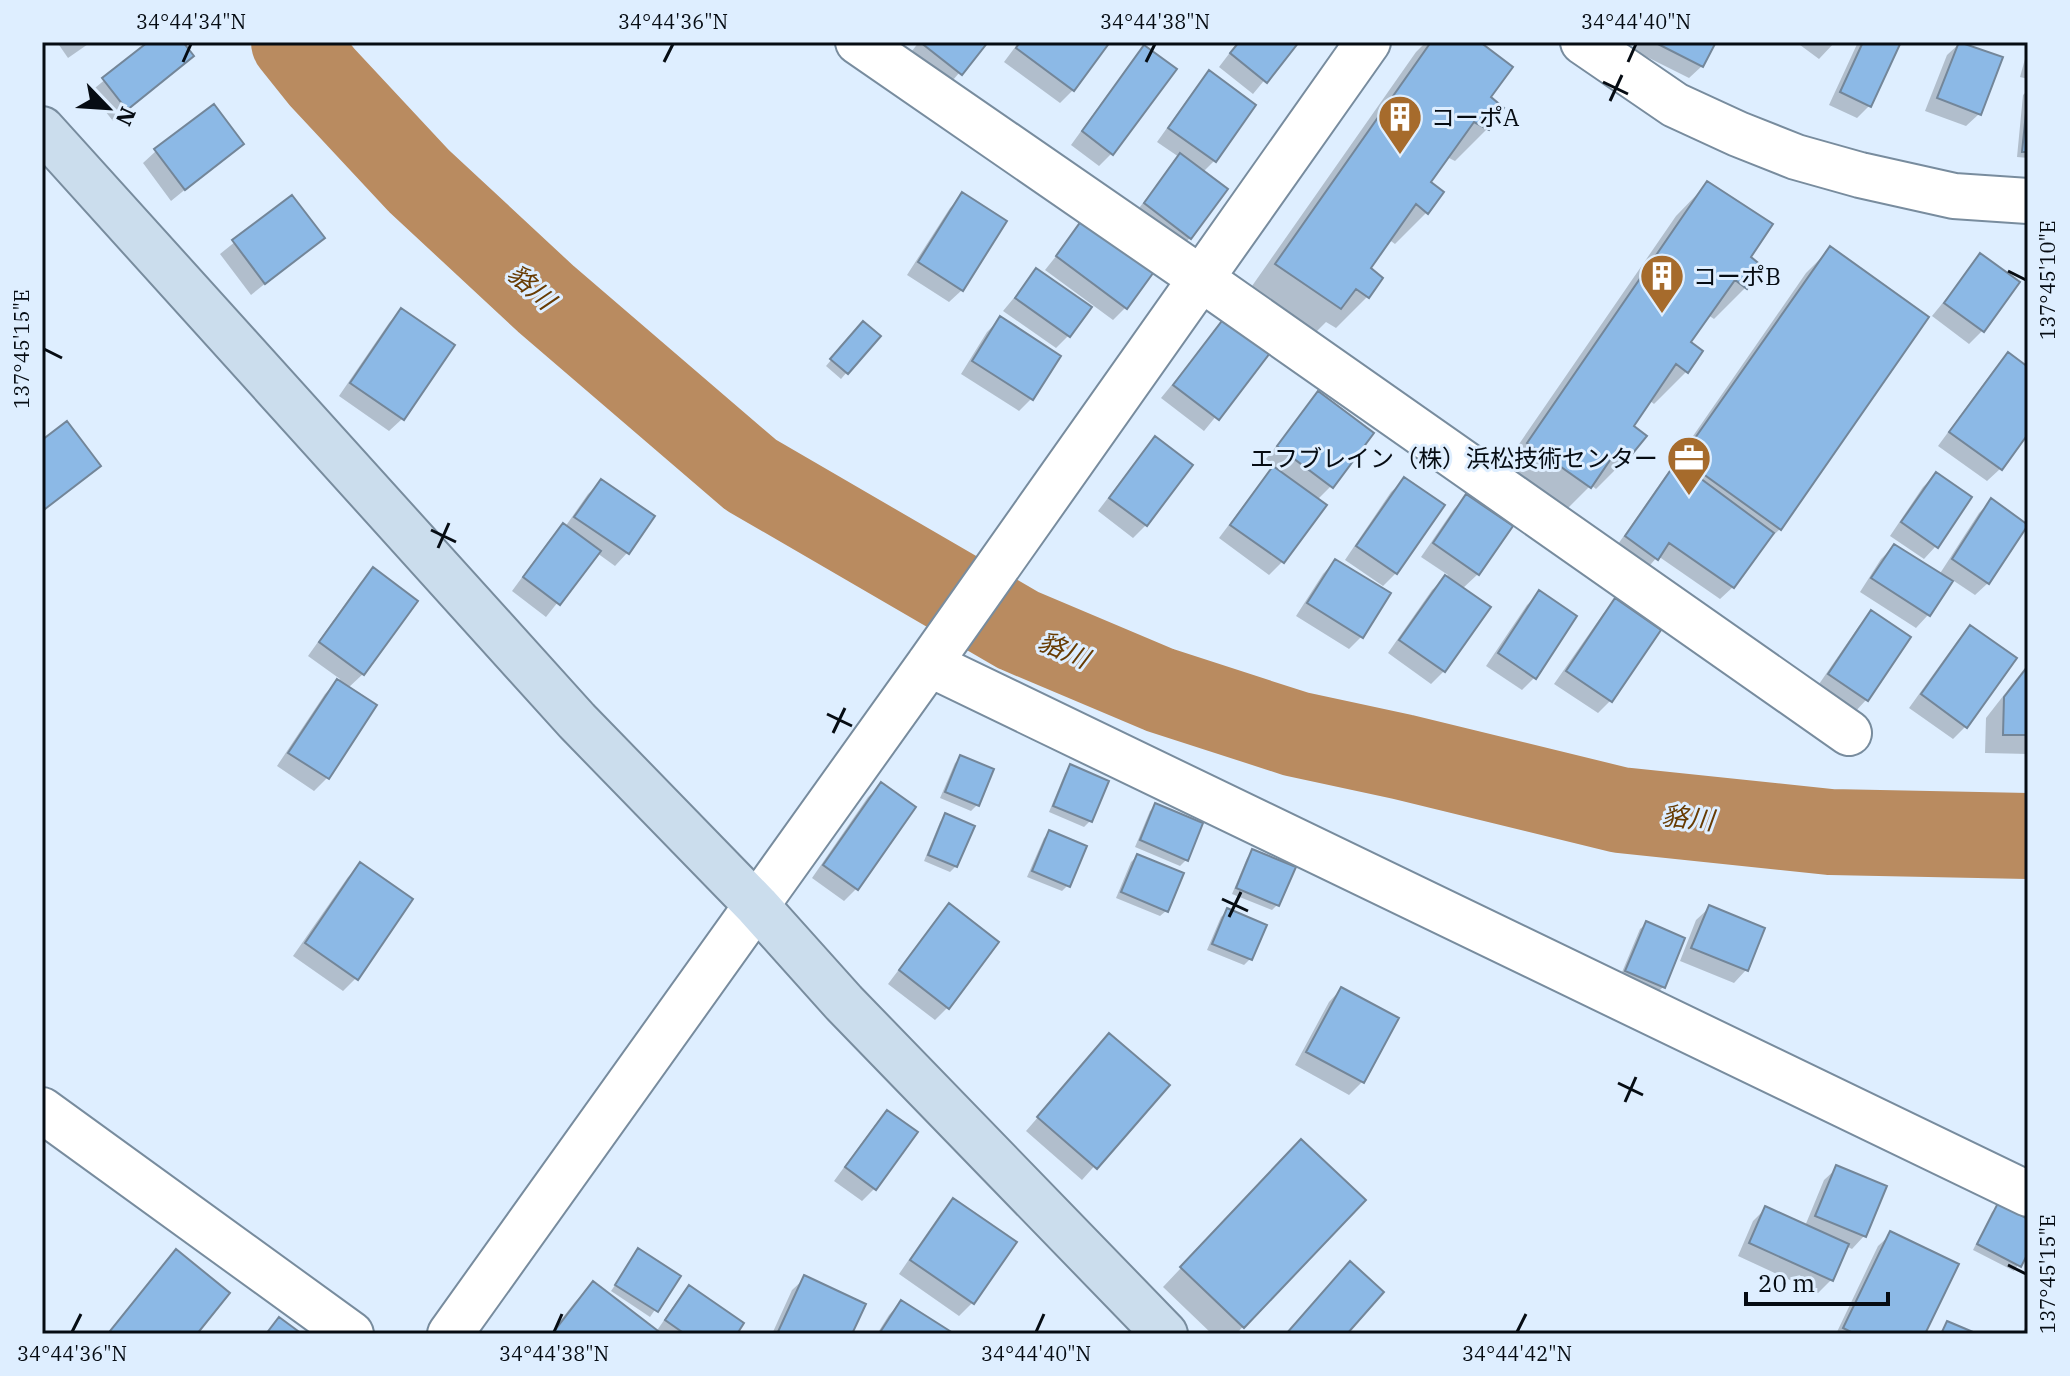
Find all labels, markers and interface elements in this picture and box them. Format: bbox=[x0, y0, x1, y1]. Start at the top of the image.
text: 34°44'34"N bbox=[136, 8, 246, 35]
text: 34°44'36"N bbox=[618, 8, 728, 35]
text: 34°44'38"N bbox=[1100, 8, 1210, 35]
text: 34°44'40"N bbox=[1581, 8, 1691, 35]
north arrow bbox=[68, 68, 148, 148]
building icon: コーポA bbox=[1376, 93, 1424, 156]
place label: コーポA bbox=[1431, 101, 1520, 133]
text: N bbox=[110, 103, 143, 131]
text: 137°45'10"E bbox=[2034, 220, 2061, 340]
building icon: コーポB bbox=[1638, 252, 1686, 315]
water label: 貉川 bbox=[501, 256, 565, 318]
place label: コーポB bbox=[1693, 260, 1781, 292]
text: 137°45'15"E bbox=[8, 289, 35, 409]
office icon: エフブレイン（株）浜松技術センター bbox=[1665, 434, 1713, 497]
place label: エフブレイン（株）浜松技術センター bbox=[1250, 442, 1658, 474]
water label: 貉川 bbox=[1033, 623, 1097, 676]
water label: 貉川 bbox=[1660, 797, 1719, 837]
text: 137°45'15"E bbox=[2034, 1214, 2061, 1334]
scale bar bbox=[1746, 1256, 1888, 1306]
text: 20 m bbox=[1758, 1267, 1815, 1299]
text: 34°44'36"N bbox=[17, 1340, 127, 1367]
text: 34°44'38"N bbox=[499, 1340, 609, 1367]
text: 34°44'40"N bbox=[981, 1340, 1091, 1367]
text: 34°44'42"N bbox=[1462, 1340, 1572, 1367]

